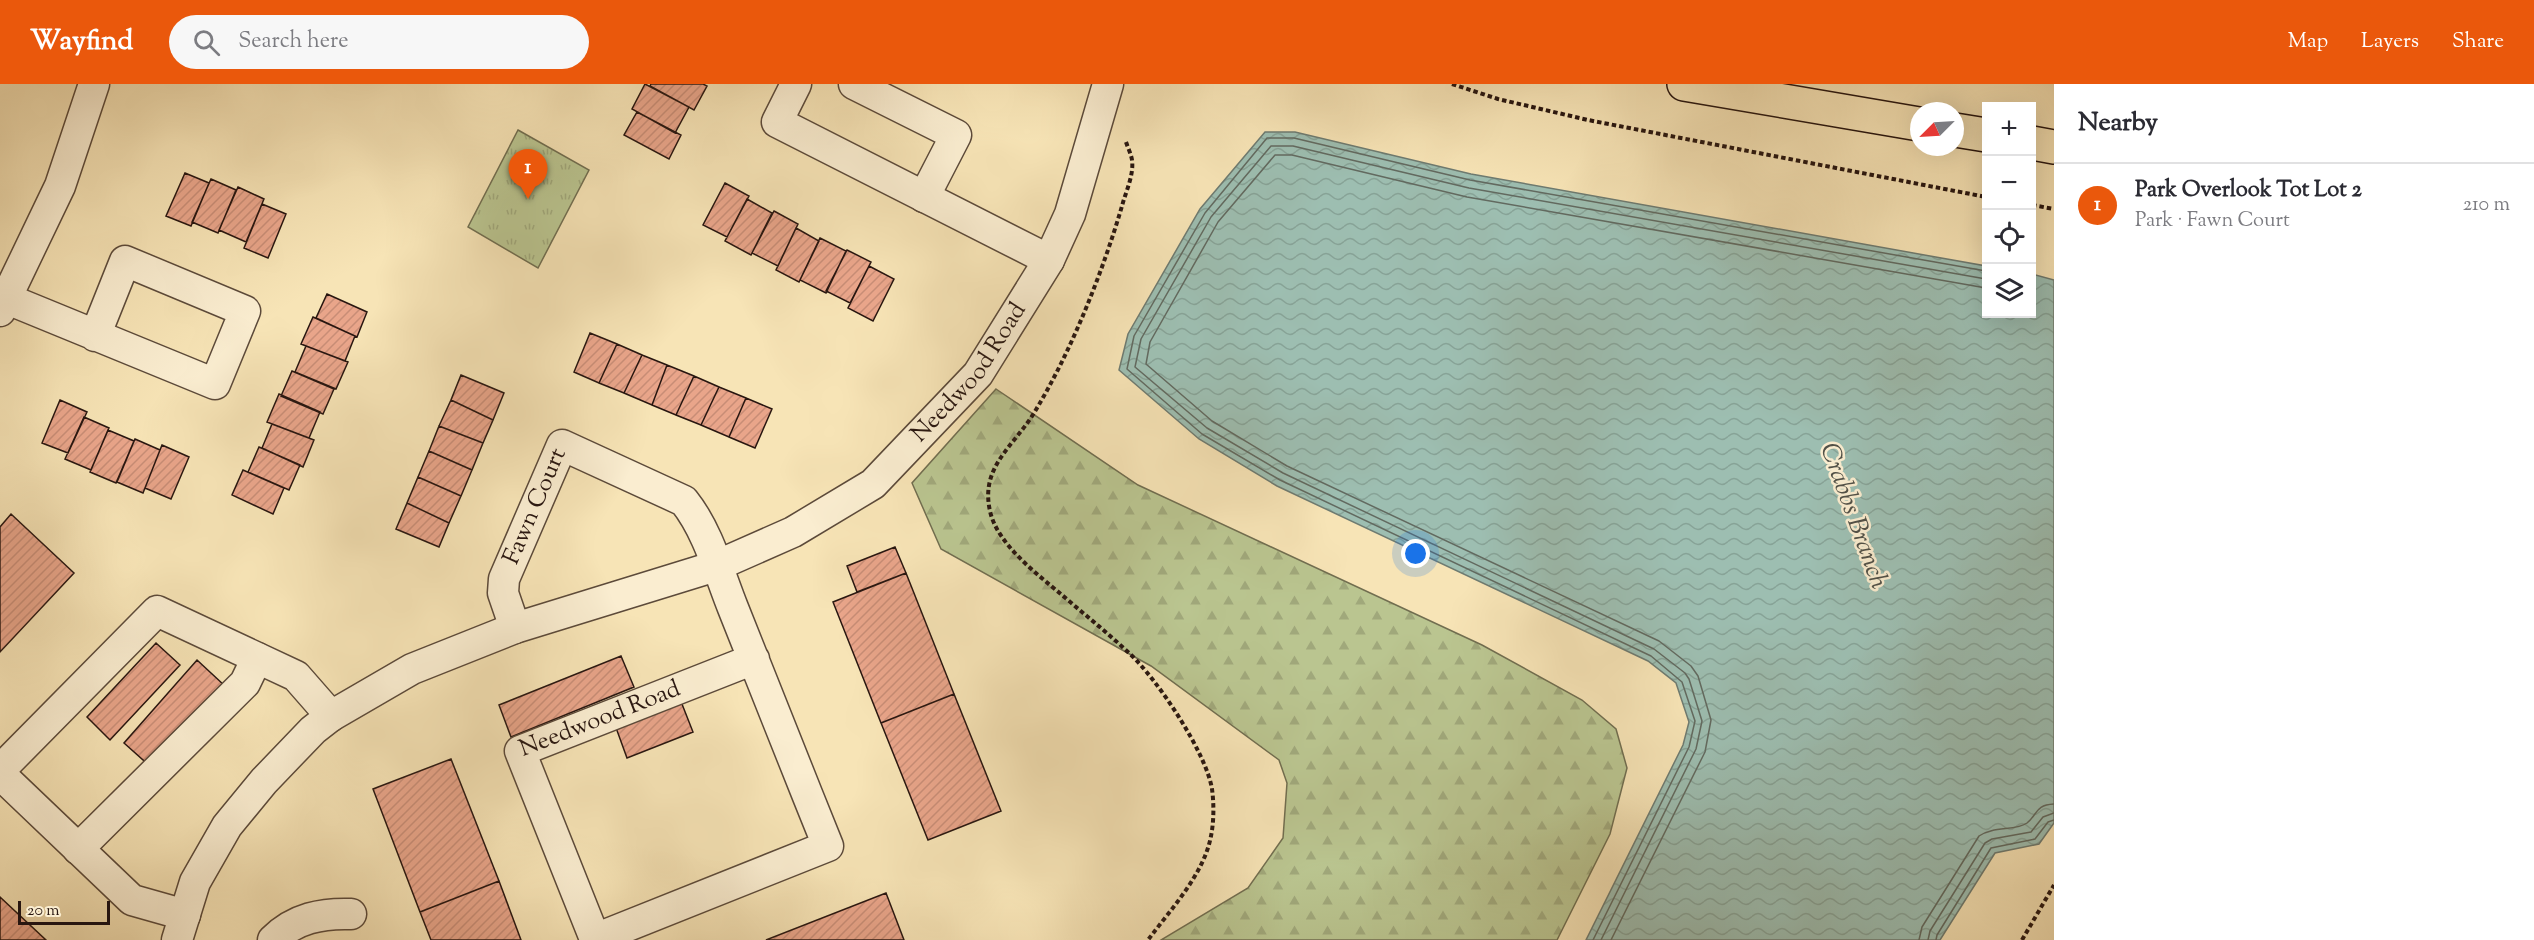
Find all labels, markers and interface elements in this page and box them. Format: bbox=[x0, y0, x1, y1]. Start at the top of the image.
search box bbox=[169, 15, 589, 69]
text: Wayfind bbox=[30, 22, 133, 62]
icon: search bbox=[190, 26, 223, 59]
text: Search here bbox=[238, 26, 349, 58]
text: Map bbox=[2288, 27, 2328, 57]
text: Layers bbox=[2361, 27, 2419, 57]
text: Share bbox=[2452, 27, 2504, 57]
north arrow bbox=[1910, 102, 1964, 156]
map controls bbox=[1982, 102, 2036, 318]
button: + bbox=[1982, 102, 2036, 156]
text: Nearby bbox=[2078, 105, 2158, 142]
pin: 1 bbox=[508, 150, 548, 199]
button: − bbox=[1982, 156, 2036, 210]
text: Park Overlook Tot Lot 2 bbox=[2135, 175, 2362, 207]
text: 1 bbox=[2094, 191, 2101, 220]
text: 210 m bbox=[2463, 191, 2510, 220]
text: Park · Fawn Court bbox=[2135, 207, 2290, 236]
button: locate bbox=[1982, 210, 2036, 264]
button: layers bbox=[1982, 264, 2036, 318]
street label: Needwood Road bbox=[904, 296, 1035, 451]
water label: Crabbs Branch bbox=[1809, 438, 1897, 594]
street label: Fawn Court bbox=[495, 443, 576, 570]
your location bbox=[1401, 539, 1430, 568]
street label: Needwood Road bbox=[514, 672, 686, 767]
scale bar bbox=[18, 898, 110, 926]
text: 20 m bbox=[27, 900, 60, 923]

